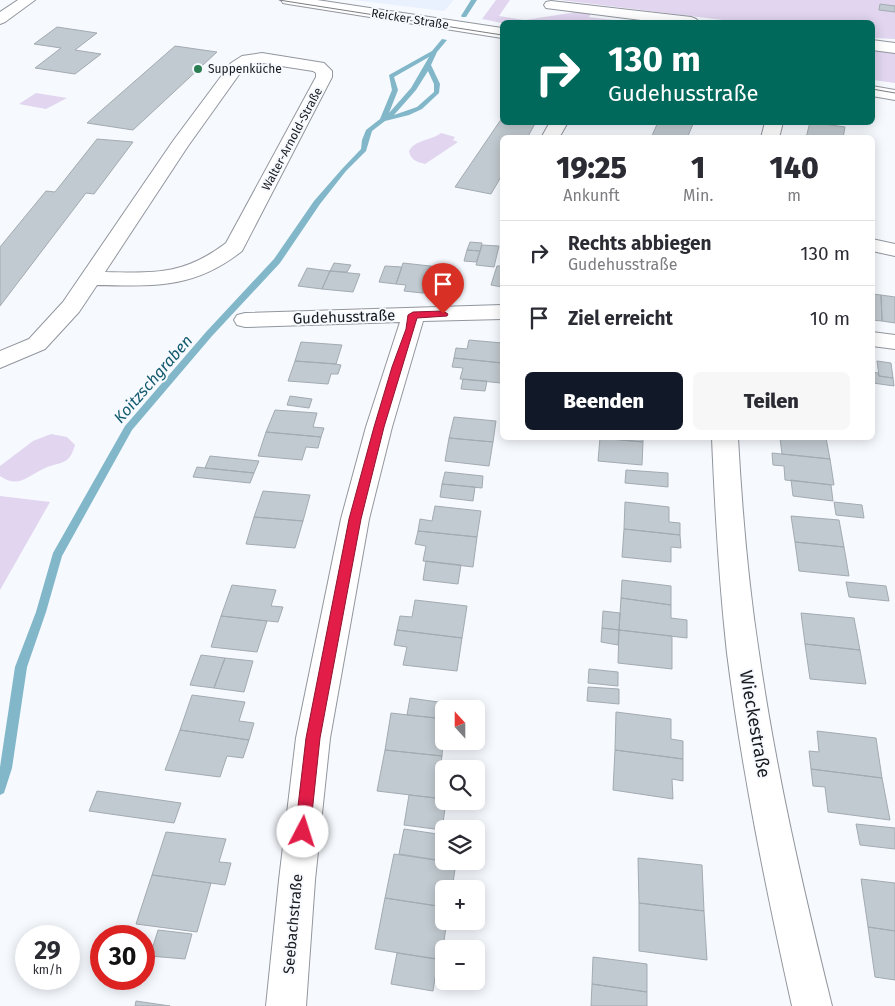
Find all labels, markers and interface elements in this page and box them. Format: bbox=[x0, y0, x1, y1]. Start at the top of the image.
street label: Reicker Straße bbox=[370, 6, 450, 32]
text: 130 m bbox=[608, 38, 701, 80]
icon: right bbox=[525, 40, 590, 105]
place label: Suppenküche bbox=[208, 62, 282, 76]
marker: Suppenküche bbox=[192, 63, 204, 75]
text: Gudehusstraße bbox=[608, 80, 759, 107]
street label: Walter-Arnold-Straße bbox=[259, 85, 325, 193]
text: 19:25 bbox=[556, 150, 627, 186]
text: 1 bbox=[691, 150, 705, 186]
text: 140 bbox=[769, 150, 819, 186]
text: Ankunft bbox=[563, 186, 620, 205]
text: Min. bbox=[683, 186, 713, 205]
text: m bbox=[787, 186, 801, 205]
text: Rechts abbiegen bbox=[568, 232, 711, 255]
icon: right bbox=[525, 239, 553, 267]
text: 130 m bbox=[800, 242, 850, 265]
text: Gudehusstraße bbox=[568, 255, 677, 274]
pin bbox=[422, 263, 464, 314]
icon: arrive bbox=[429, 270, 457, 298]
icon: arrive bbox=[525, 304, 553, 332]
street label: Gudehusstraße bbox=[292, 306, 396, 328]
text: Ziel erreicht bbox=[568, 307, 673, 330]
text: 10 m bbox=[810, 307, 850, 330]
water label: Koitzschgraben bbox=[110, 331, 196, 427]
button: Beenden bbox=[525, 372, 683, 430]
button: Teilen bbox=[693, 372, 850, 430]
street label: Wieckestraße bbox=[735, 669, 775, 779]
north arrow bbox=[435, 700, 485, 750]
map controls bbox=[435, 700, 485, 990]
button: search bbox=[435, 760, 485, 810]
position arrow bbox=[276, 805, 328, 857]
button: layers bbox=[435, 820, 485, 870]
street label: Seebachstraße bbox=[280, 873, 306, 975]
button: + bbox=[435, 880, 485, 930]
speed limit sign: 30 bbox=[90, 925, 155, 990]
text: 29 bbox=[34, 936, 61, 966]
button: − bbox=[435, 940, 485, 990]
text: km/h bbox=[33, 963, 62, 977]

